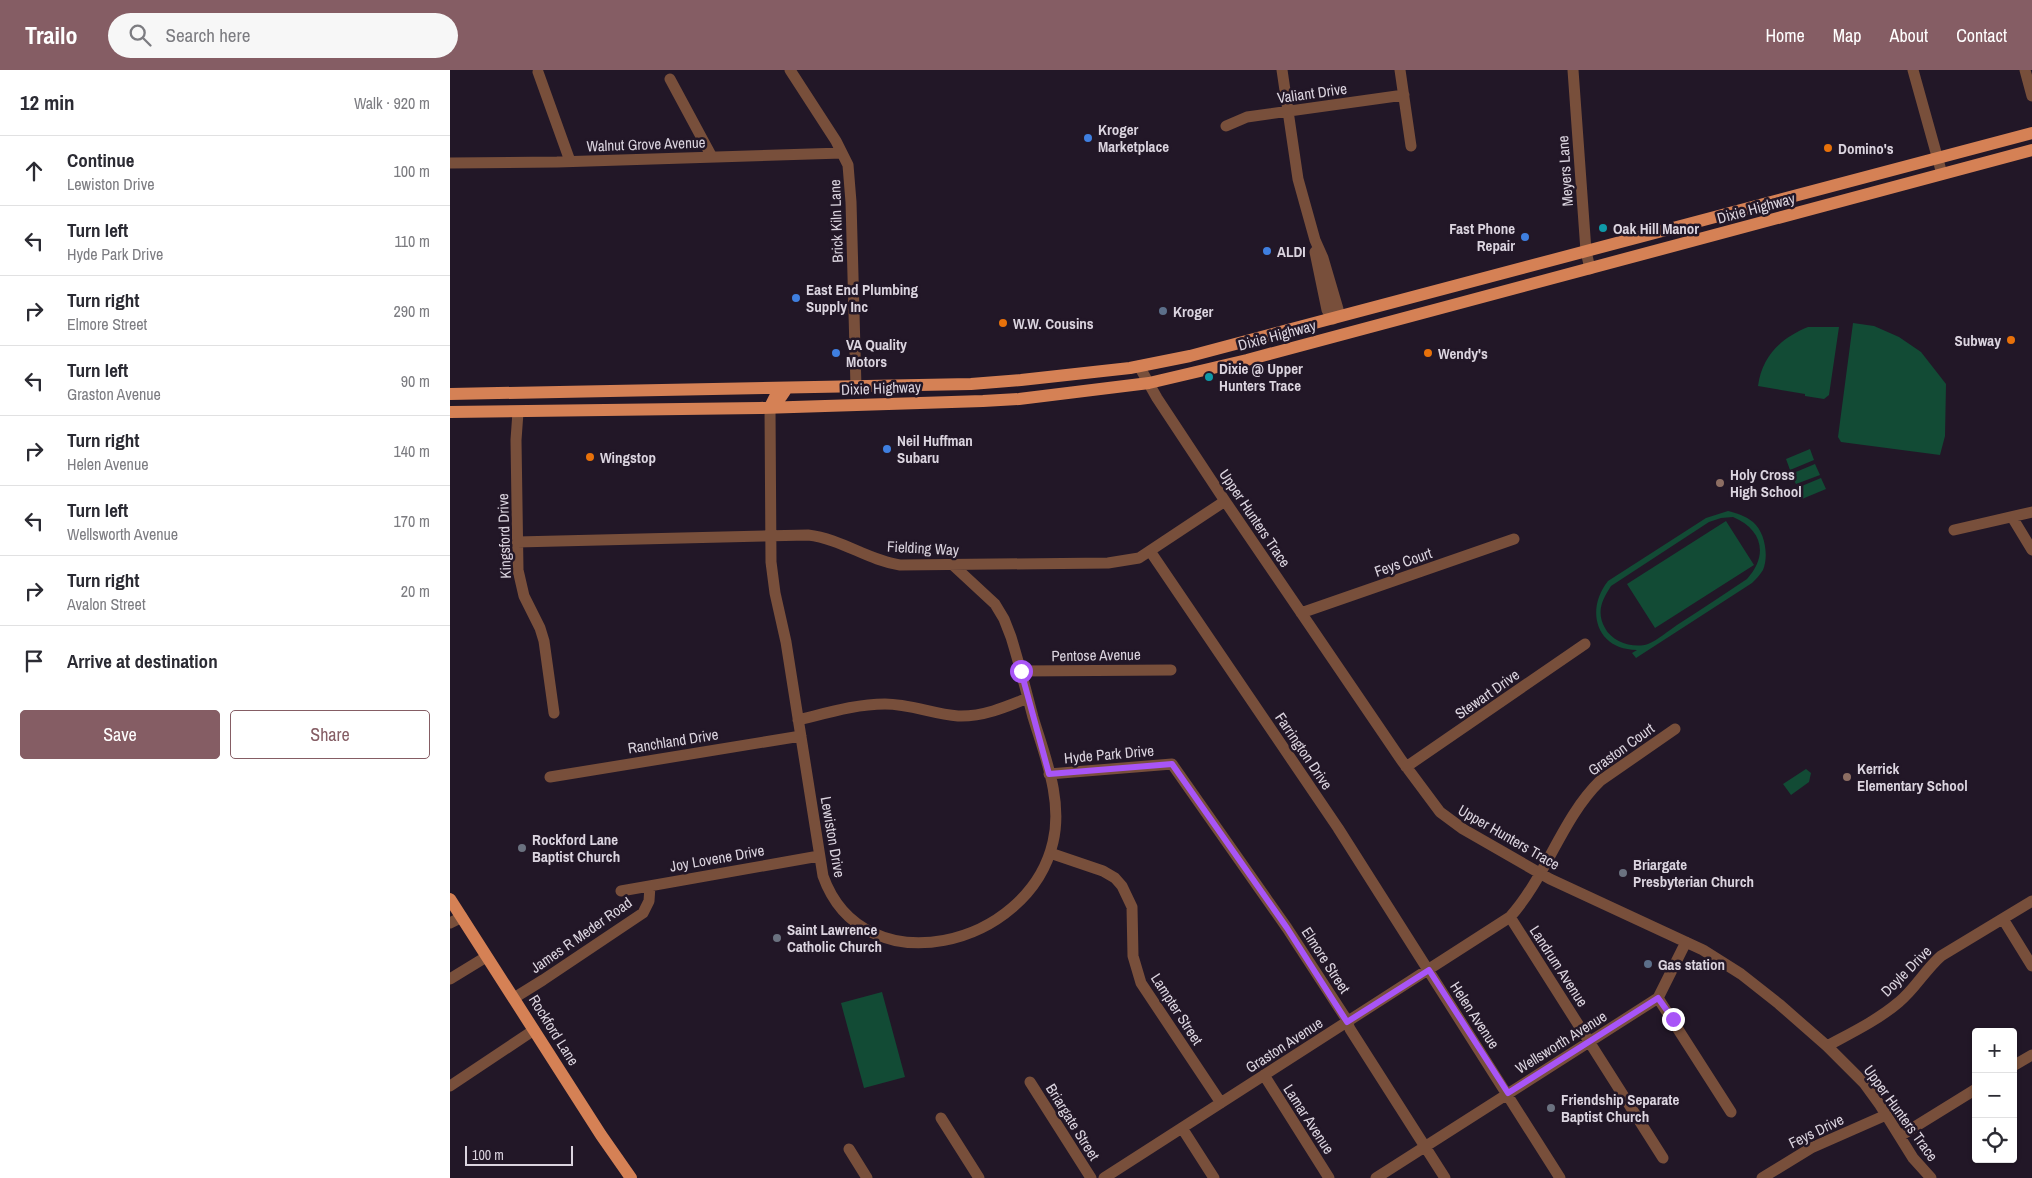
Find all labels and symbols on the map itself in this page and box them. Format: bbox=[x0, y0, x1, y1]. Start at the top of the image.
street label: Valiant Drive bbox=[1276, 78, 1348, 108]
place label: Kroger Marketplace bbox=[1098, 119, 1169, 157]
street label: Walnut Grove Avenue bbox=[586, 131, 706, 157]
marker: Kroger Marketplace bbox=[1082, 132, 1094, 144]
street label: Meyers Lane bbox=[1552, 135, 1578, 207]
place label: Domino's bbox=[1838, 138, 1894, 159]
marker: Domino's bbox=[1822, 142, 1834, 154]
street label: Brick Kiln Lane bbox=[824, 179, 848, 263]
street label: Dixie Highway bbox=[1715, 187, 1798, 228]
place label: Fast Phone Repair bbox=[1449, 218, 1515, 256]
place label: Oak Hill Manor bbox=[1613, 218, 1699, 239]
marker: Oak Hill Manor bbox=[1597, 222, 1609, 234]
marker: Fast Phone Repair bbox=[1519, 231, 1531, 243]
place label: ALDI bbox=[1277, 241, 1306, 262]
marker: ALDI bbox=[1261, 245, 1273, 257]
place label: East End Plumbing Supply Inc bbox=[806, 279, 919, 317]
marker: East End Plumbing Supply Inc bbox=[790, 292, 802, 304]
place label: Kroger bbox=[1173, 301, 1214, 322]
marker: Kroger bbox=[1157, 305, 1169, 317]
place label: W.W. Cousins bbox=[1013, 313, 1094, 334]
street label: Dixie Highway bbox=[1236, 314, 1319, 355]
marker: W.W. Cousins bbox=[997, 317, 1009, 329]
place label: Subway bbox=[1955, 330, 2001, 351]
place label: VA Quality Motors bbox=[846, 334, 907, 372]
marker: Subway bbox=[2005, 334, 2017, 346]
place label: Wendy's bbox=[1438, 343, 1488, 364]
marker: VA Quality Motors bbox=[830, 347, 842, 359]
marker: Wendy's bbox=[1422, 347, 1434, 359]
place label: Dixie @ Upper Hunters Trace bbox=[1219, 358, 1303, 396]
marker: Dixie @ Upper Hunters Trace bbox=[1203, 371, 1215, 383]
street label: Dixie Highway bbox=[841, 376, 922, 400]
place label: Neil Huffman Subaru bbox=[897, 430, 973, 468]
marker: Neil Huffman Subaru bbox=[881, 443, 893, 455]
place label: Wingstop bbox=[600, 447, 656, 468]
marker: Wingstop bbox=[584, 451, 596, 463]
place label: Holy Cross High School bbox=[1730, 464, 1802, 502]
street label: Upper Hunters Trace bbox=[1214, 465, 1296, 571]
marker: Holy Cross High School bbox=[1714, 477, 1726, 489]
street label: Kingsford Drive bbox=[492, 493, 516, 579]
street label: Fielding Way bbox=[886, 536, 960, 560]
street label: Feys Court bbox=[1371, 542, 1435, 582]
street label: Pentose Avenue bbox=[1051, 644, 1141, 666]
route start bbox=[1010, 660, 1033, 683]
street label: Stewart Drive bbox=[1450, 664, 1524, 724]
street label: Farrington Drive bbox=[1270, 708, 1338, 794]
street label: Graston Court bbox=[1584, 717, 1659, 780]
street label: Ranchland Drive bbox=[626, 723, 720, 759]
street label: Hyde Park Drive bbox=[1063, 740, 1155, 768]
place label: Kerrick Elementary School bbox=[1857, 758, 1968, 796]
marker: Kerrick Elementary School bbox=[1841, 771, 1853, 783]
street label: Lewiston Drive bbox=[816, 795, 850, 879]
street label: Upper Hunters Trace bbox=[1454, 799, 1564, 875]
place label: Rockford Lane Baptist Church bbox=[532, 829, 620, 867]
street label: Joy Lovene Drive bbox=[668, 839, 766, 877]
marker: Rockford Lane Baptist Church bbox=[516, 842, 528, 854]
place label: Briargate Presbyterian Church bbox=[1633, 854, 1754, 892]
marker: Briargate Presbyterian Church bbox=[1617, 867, 1629, 879]
street label: James R Meder Road bbox=[526, 892, 636, 978]
place label: Saint Lawrence Catholic Church bbox=[787, 919, 882, 957]
street label: Landrum Avenue bbox=[1525, 921, 1593, 1011]
street label: Elmore Street bbox=[1297, 923, 1356, 998]
marker: Saint Lawrence Catholic Church bbox=[771, 932, 783, 944]
street label: Doyle Drive bbox=[1876, 941, 1936, 1001]
place label: Gas station bbox=[1658, 954, 1725, 975]
marker: Gas station bbox=[1642, 958, 1654, 970]
street label: Lampter Street bbox=[1146, 969, 1208, 1049]
street label: Helen Avenue bbox=[1445, 977, 1505, 1053]
street label: Rockford Lane bbox=[524, 991, 584, 1070]
street label: Wellsworth Avenue bbox=[1511, 1005, 1611, 1079]
route end bbox=[1662, 1008, 1685, 1031]
street label: Graston Avenue bbox=[1241, 1012, 1327, 1078]
street label: Upper Hunters Trace bbox=[1859, 1061, 1943, 1165]
street label: Briargate Street bbox=[1041, 1080, 1105, 1165]
street label: Lamar Avenue bbox=[1279, 1080, 1339, 1158]
place label: Friendship Separate Baptist Church bbox=[1561, 1089, 1679, 1127]
marker: Friendship Separate Baptist Church bbox=[1545, 1102, 1557, 1114]
street label: Feys Drive bbox=[1785, 1109, 1847, 1153]
scale bar bbox=[465, 1143, 572, 1166]

